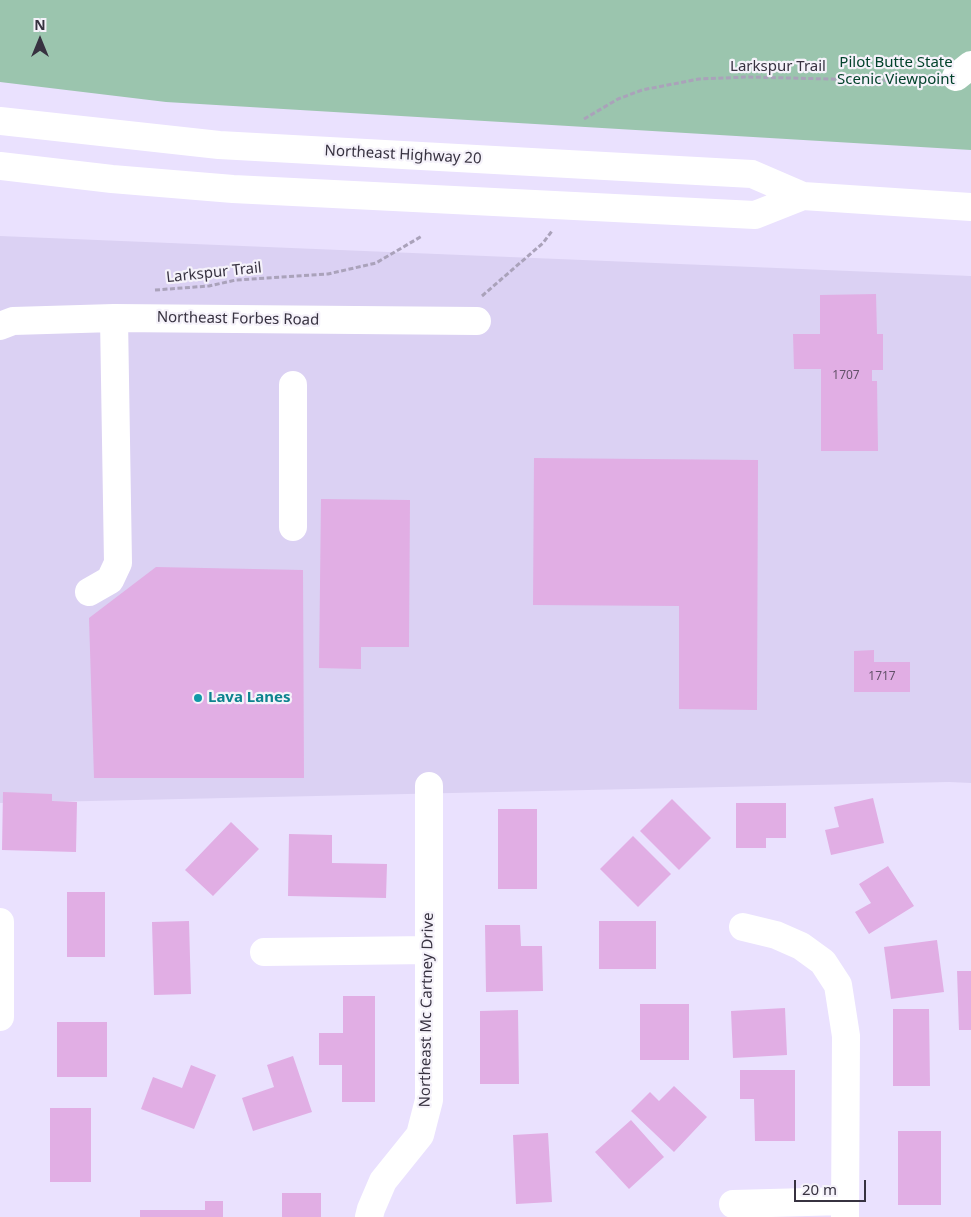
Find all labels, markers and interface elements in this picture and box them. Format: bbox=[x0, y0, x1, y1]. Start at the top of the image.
north arrow bbox=[15, 15, 65, 65]
text: N bbox=[34, 15, 46, 34]
park label: Pilot Butte State Scenic Viewpoint bbox=[837, 54, 955, 89]
street label: Larkspur Trail bbox=[730, 58, 826, 76]
street label: Northeast Highway 20 bbox=[324, 142, 482, 168]
street label: Larkspur Trail bbox=[165, 259, 263, 287]
street label: Northeast Forbes Road bbox=[157, 309, 319, 329]
house number: 1707 bbox=[832, 369, 860, 383]
house number: 1717 bbox=[868, 670, 896, 684]
place label: Lava Lanes bbox=[208, 689, 290, 707]
marker: Lava Lanes bbox=[192, 692, 204, 704]
street label: Northeast Mc Cartney Drive bbox=[416, 912, 438, 1108]
scale bar bbox=[796, 1170, 868, 1202]
text: 20 m bbox=[802, 1179, 837, 1199]

